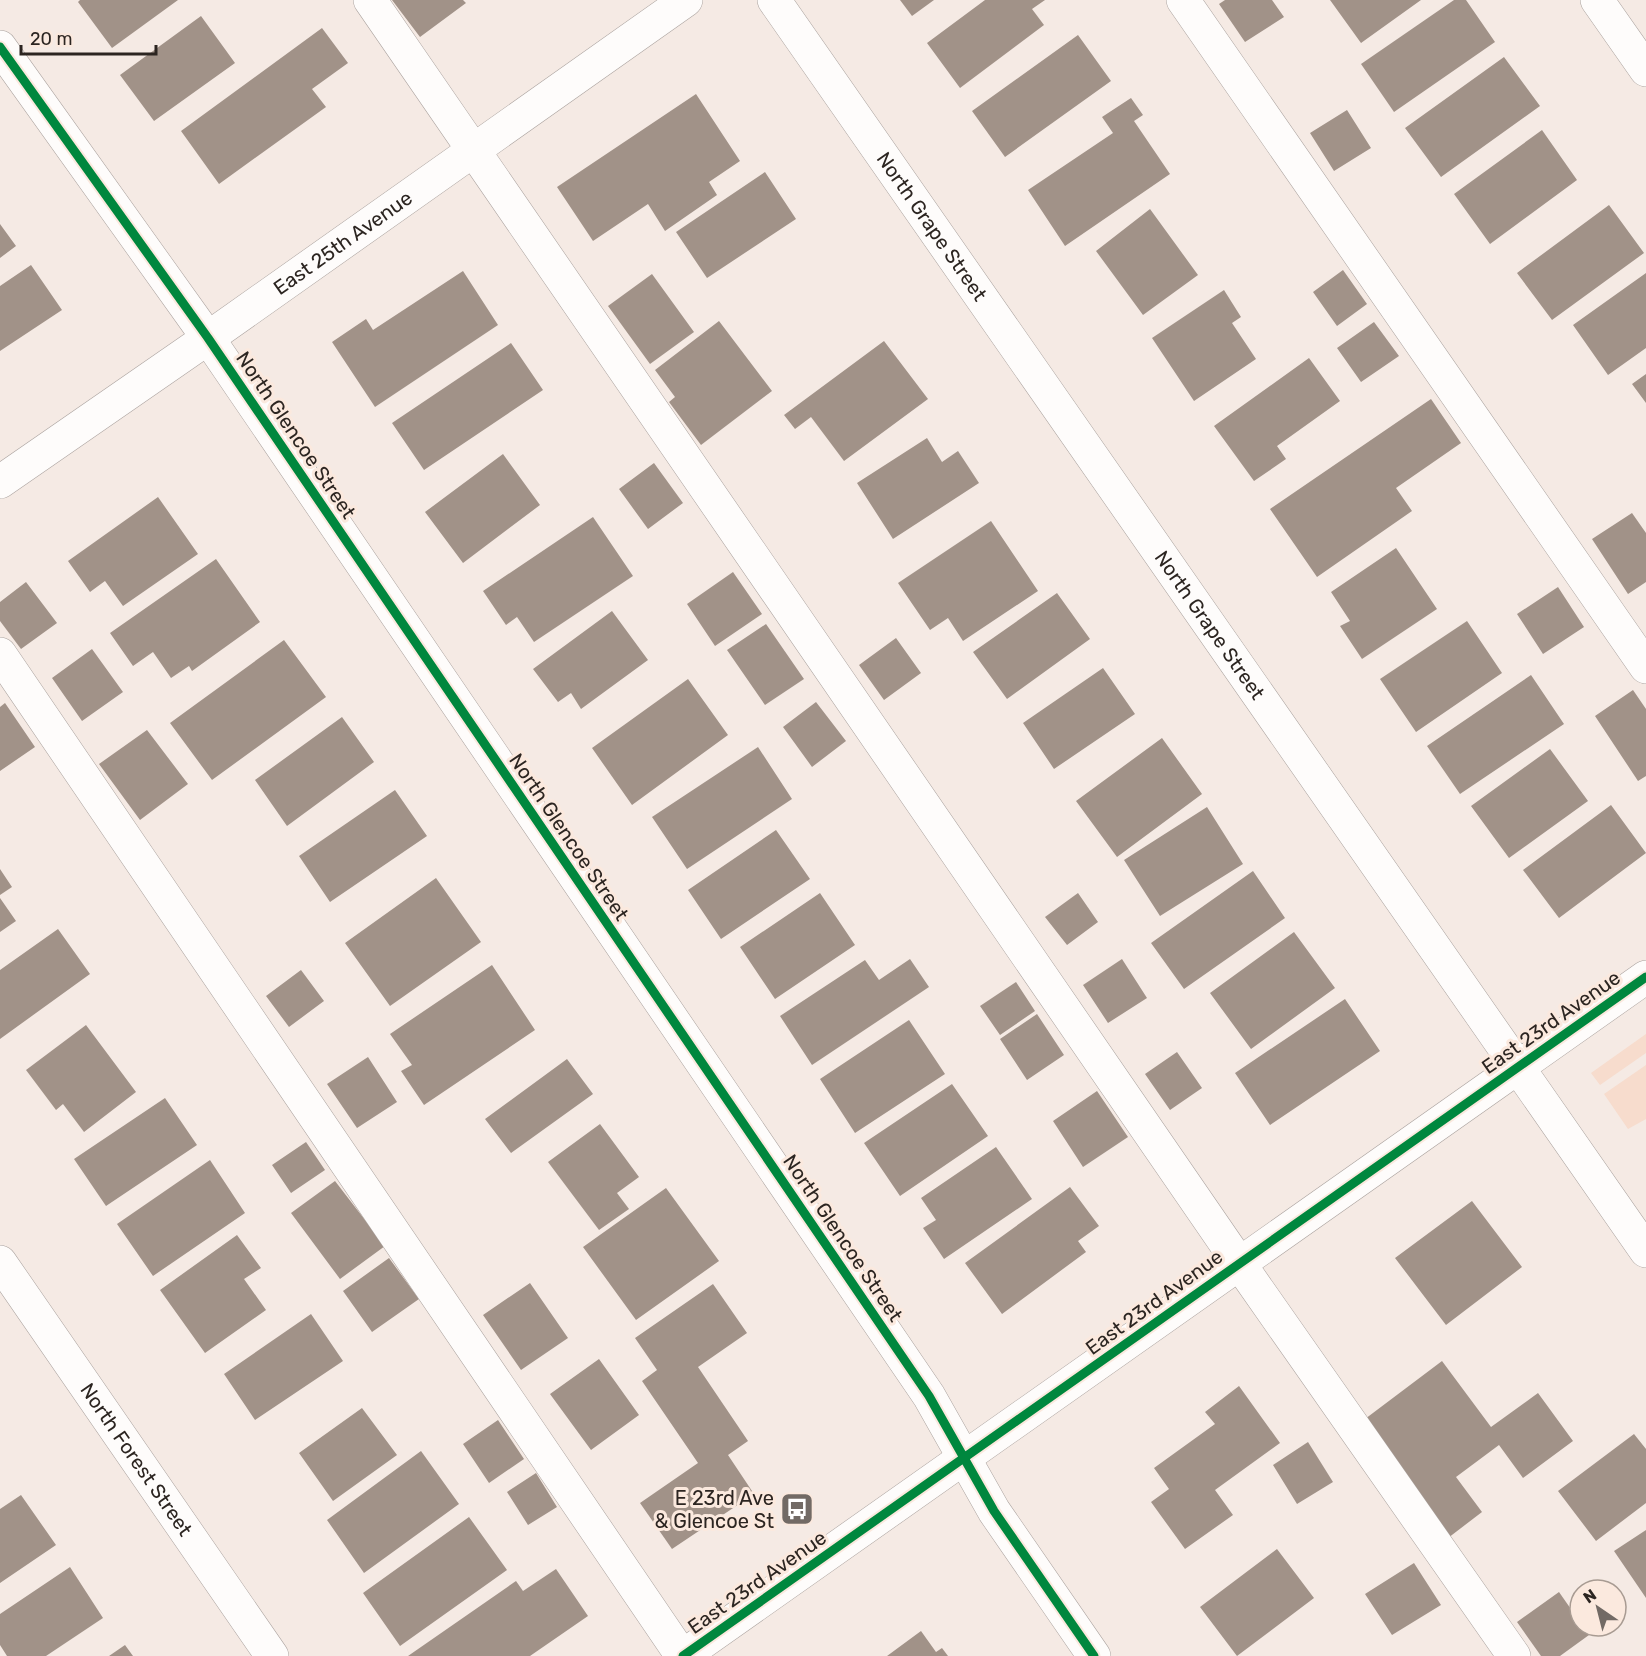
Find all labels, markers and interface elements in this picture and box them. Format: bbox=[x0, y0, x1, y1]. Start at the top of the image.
scale bar bbox=[21, 18, 156, 56]
text: 20 m bbox=[30, 28, 72, 50]
street label: North Grape Street bbox=[872, 147, 992, 306]
street label: East 25th Avenue bbox=[269, 186, 417, 300]
street label: North Glencoe Street bbox=[231, 347, 361, 523]
street label: North Grape Street bbox=[1150, 546, 1270, 704]
street label: North Glencoe Street bbox=[504, 749, 634, 925]
street label: East 23rd Avenue bbox=[1477, 965, 1625, 1079]
street label: North Glencoe Street bbox=[778, 1150, 908, 1326]
street label: East 23rd Avenue bbox=[1081, 1244, 1227, 1360]
street label: North Forest Street bbox=[75, 1379, 198, 1541]
place label: E 23rd Ave & Glencoe St bbox=[655, 1486, 774, 1533]
bus stop icon: E 23rd Ave & Glencoe St bbox=[779, 1491, 815, 1527]
street label: East 23rd Avenue bbox=[683, 1525, 831, 1639]
north arrow bbox=[1568, 1578, 1628, 1638]
text: N bbox=[1580, 1585, 1600, 1607]

